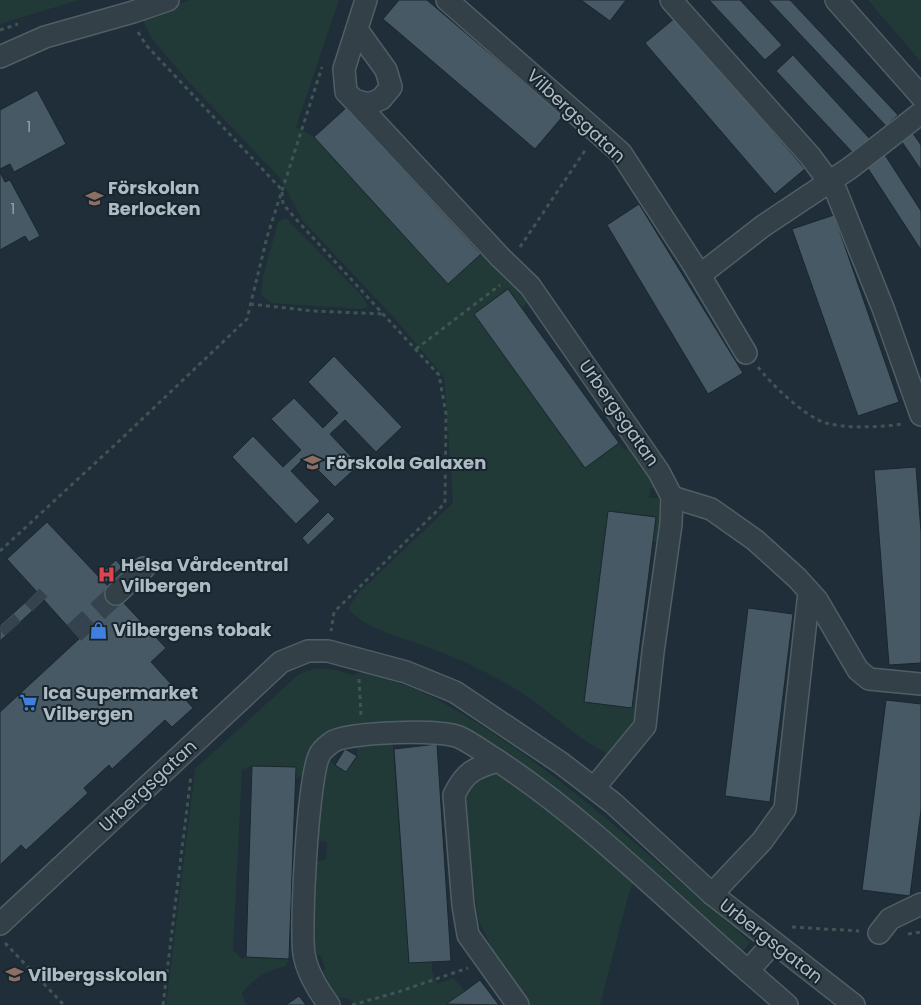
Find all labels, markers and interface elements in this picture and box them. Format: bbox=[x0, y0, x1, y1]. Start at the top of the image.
street label: Vilbergsgatan bbox=[521, 63, 631, 168]
house number: 1 bbox=[27, 116, 31, 137]
place label: Förskolan Berlocken bbox=[108, 175, 201, 221]
school or university icon: Förskolan Berlocken bbox=[84, 188, 104, 208]
house number: 1 bbox=[11, 198, 15, 219]
street label: Urbergsgatan bbox=[573, 354, 666, 471]
place label: Förskola Galaxen bbox=[326, 450, 486, 475]
school or university icon: Förskola Galaxen bbox=[302, 453, 322, 473]
place label: Helsa Vårdcentral Vilbergen bbox=[121, 552, 289, 598]
hospital icon: Helsa Vårdcentral Vilbergen bbox=[97, 565, 117, 585]
place label: Vilbergens tobak bbox=[113, 617, 272, 642]
shop icon: Vilbergens tobak bbox=[89, 620, 109, 640]
place label: Ica Supermarket Vilbergen bbox=[43, 680, 198, 726]
supermarket icon: Ica Supermarket Vilbergen bbox=[19, 693, 39, 713]
street label: Urbergsgatan bbox=[93, 734, 202, 837]
street label: Urbergsgatan bbox=[714, 892, 828, 989]
place label: Vilbergsskolan bbox=[28, 962, 167, 987]
school or university icon: Vilbergsskolan bbox=[4, 965, 24, 985]

